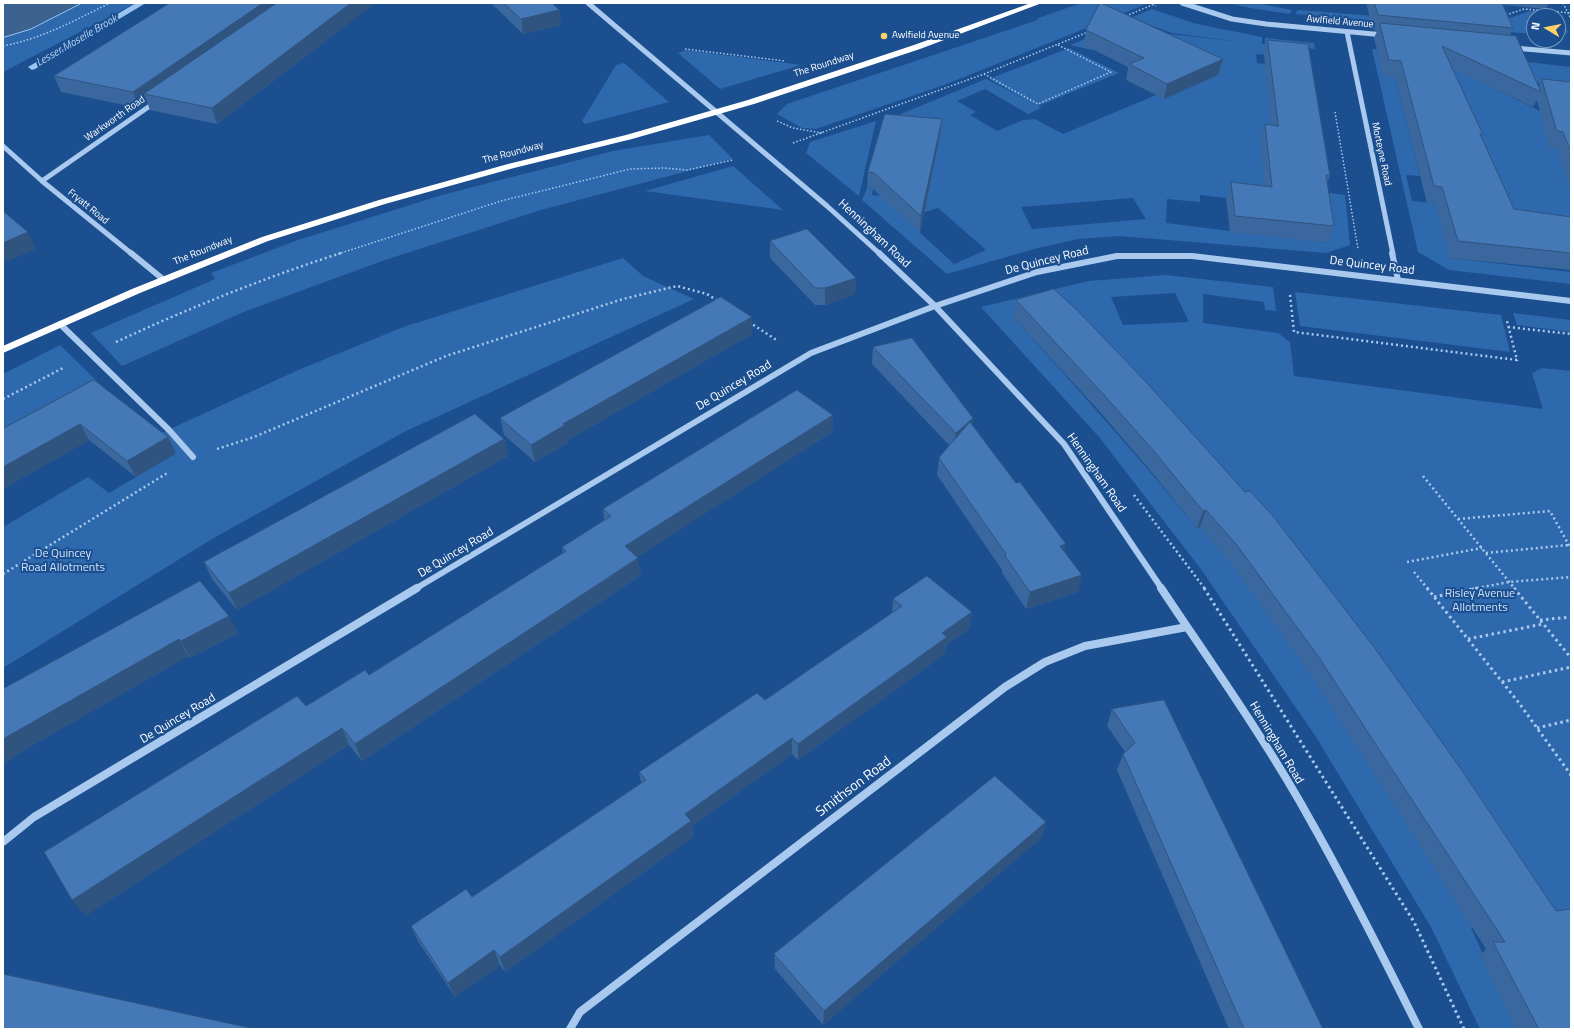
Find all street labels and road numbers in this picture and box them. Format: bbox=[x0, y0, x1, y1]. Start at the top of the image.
street label: Awlfield Avenue bbox=[1306, 13, 1374, 31]
street label: The Roundway bbox=[792, 50, 856, 80]
street label: Warkworth Road bbox=[82, 94, 148, 144]
street label: Morteyne Road bbox=[1368, 121, 1394, 187]
street label: The Roundway bbox=[481, 139, 545, 167]
street label: Fryatt Road bbox=[65, 187, 111, 227]
street label: Henningham Road bbox=[835, 197, 913, 271]
street label: The Roundway bbox=[172, 234, 234, 268]
street label: De Quincey Road bbox=[1004, 244, 1090, 278]
street label: De Quincey Road bbox=[1329, 254, 1415, 278]
street label: De Quincey Road bbox=[694, 358, 774, 414]
street label: Henningham Road bbox=[1063, 431, 1129, 515]
street label: De Quincey Road bbox=[416, 525, 496, 581]
street label: De Quincey Road bbox=[138, 691, 218, 747]
street label: Henningham Road bbox=[1246, 699, 1306, 787]
street label: Smithson Road bbox=[813, 753, 895, 821]

